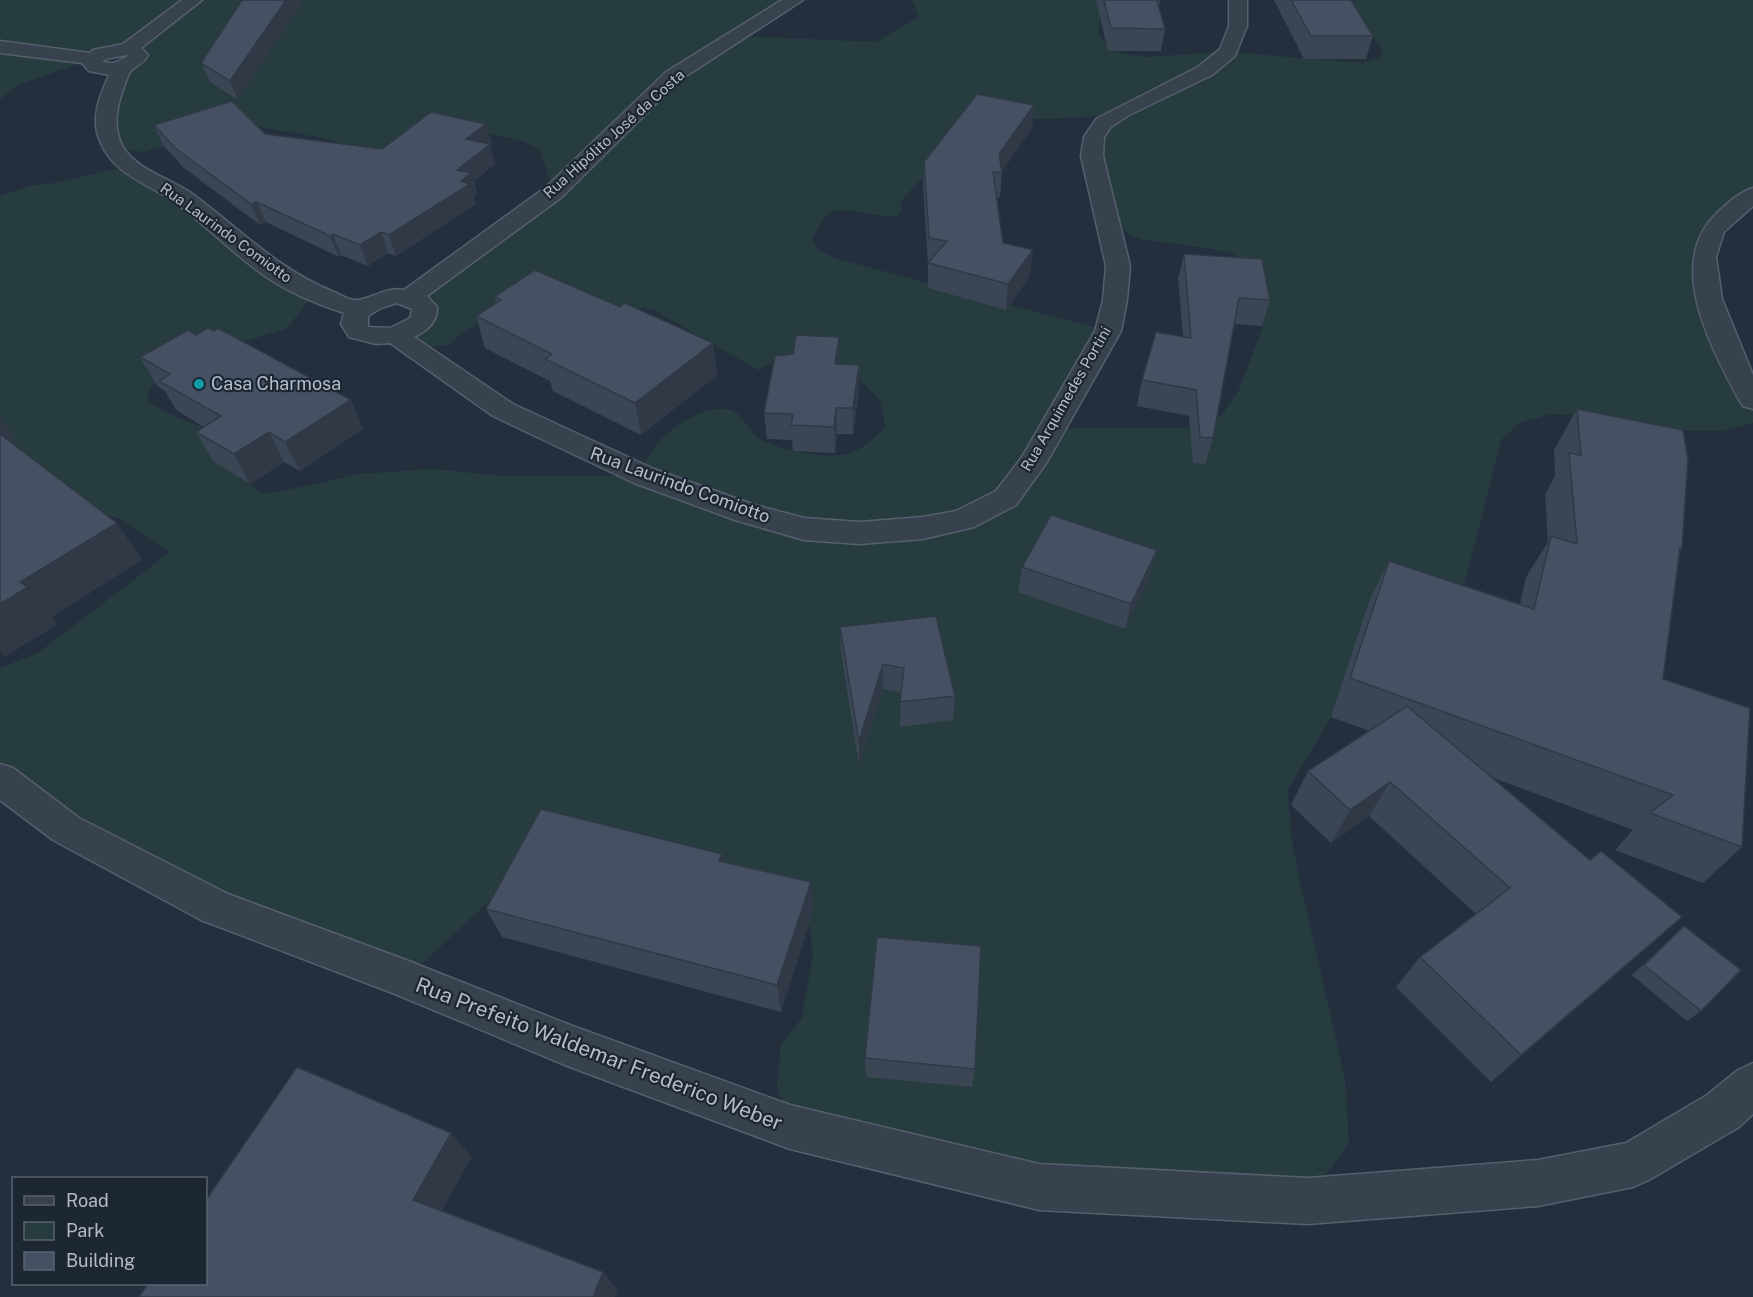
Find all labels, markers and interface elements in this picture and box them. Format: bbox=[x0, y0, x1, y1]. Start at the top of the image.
street label: Rua Hipólito José da Costa bbox=[540, 66, 688, 202]
street label: Rua Laurindo Comiotto bbox=[157, 179, 295, 286]
street label: Rua Arquimedes Portini bbox=[1017, 323, 1114, 474]
place label: Casa Charmosa bbox=[211, 373, 341, 394]
marker: Casa Charmosa bbox=[192, 377, 206, 391]
street label: Rua Laurindo Comiotto bbox=[587, 442, 773, 527]
street label: Rua Prefeito Waldemar Frederico Weber bbox=[412, 972, 786, 1135]
legend bbox=[12, 1177, 207, 1285]
text: Road bbox=[66, 1190, 109, 1211]
text: Park bbox=[66, 1220, 104, 1241]
text: Building bbox=[66, 1250, 135, 1271]

